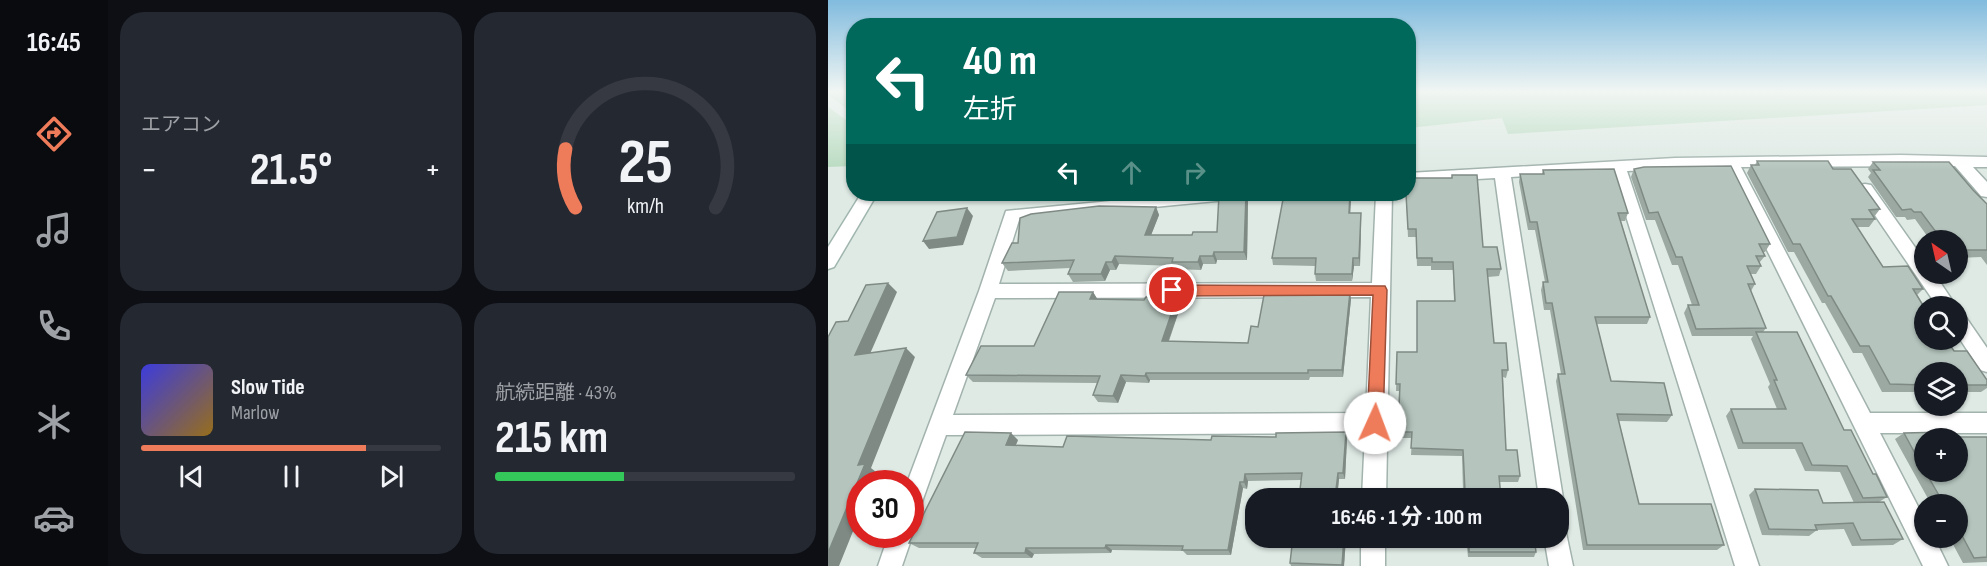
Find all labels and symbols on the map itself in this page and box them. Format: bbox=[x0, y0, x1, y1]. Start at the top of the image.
north arrow bbox=[1914, 230, 1968, 284]
pin bbox=[1146, 264, 1197, 315]
position arrow bbox=[1343, 391, 1407, 455]
speed limit sign: 30 bbox=[846, 470, 924, 548]

